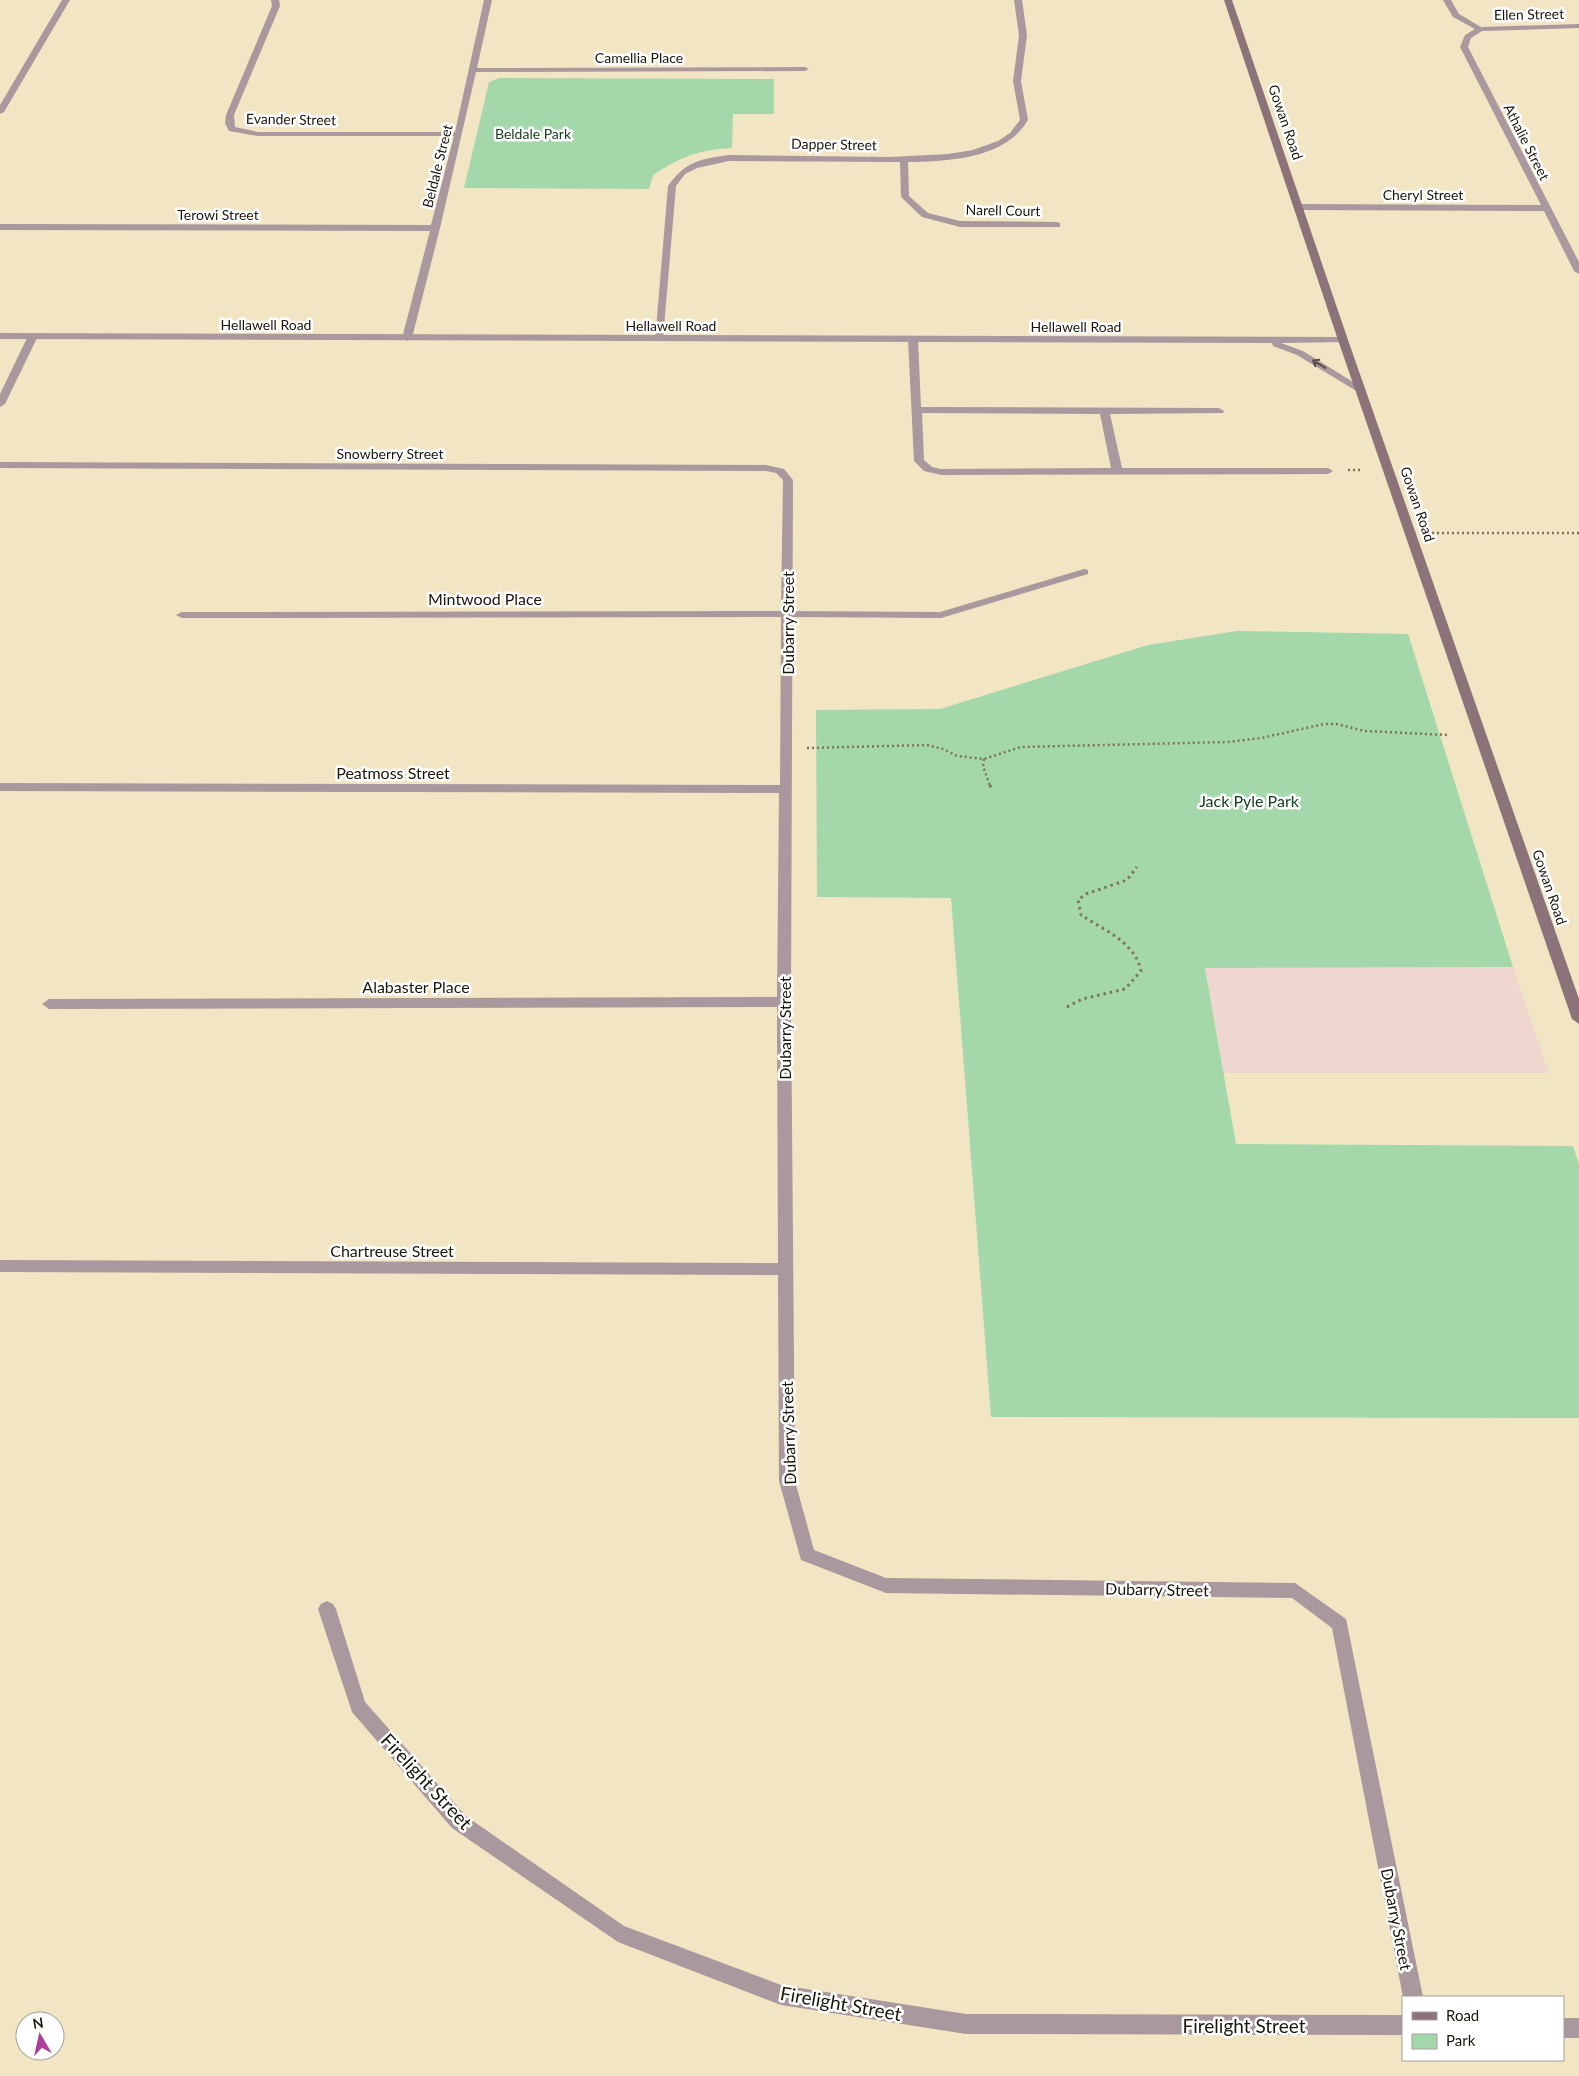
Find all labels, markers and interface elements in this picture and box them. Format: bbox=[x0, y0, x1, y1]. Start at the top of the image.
street label: Ellen Street bbox=[1494, 5, 1564, 23]
street label: Camellia Place bbox=[595, 49, 683, 66]
street label: Gowan Road bbox=[1265, 82, 1307, 162]
street label: Athalie Street bbox=[1501, 101, 1553, 183]
street label: Evander Street bbox=[246, 110, 336, 128]
street label: Beldale Street bbox=[418, 122, 456, 210]
park label: Beldale Park bbox=[495, 125, 572, 142]
street label: Dapper Street bbox=[791, 135, 877, 153]
street label: Cheryl Street bbox=[1383, 186, 1463, 203]
street label: Narell Court bbox=[965, 201, 1041, 219]
street label: Terowi Street bbox=[177, 206, 259, 223]
street label: Hellawell Road bbox=[221, 316, 311, 333]
street label: Hellawell Road bbox=[626, 317, 716, 334]
street label: Hellawell Road bbox=[1031, 318, 1121, 335]
one-way arrow bbox=[1313, 359, 1327, 369]
street label: Snowberry Street bbox=[337, 445, 443, 462]
street label: Gowan Road bbox=[1397, 464, 1439, 544]
street label: Dubarry Street bbox=[778, 571, 797, 675]
street label: Mintwood Place bbox=[428, 589, 542, 608]
street label: Peatmoss Street bbox=[336, 763, 450, 782]
park label: Jack Pyle Park bbox=[1199, 791, 1300, 810]
street label: Gowan Road bbox=[1529, 847, 1571, 927]
street label: Dubarry Street bbox=[775, 976, 794, 1080]
street label: Alabaster Place bbox=[362, 977, 470, 996]
street label: Chartreuse Street bbox=[330, 1241, 454, 1260]
street label: Dubarry Street bbox=[777, 1381, 799, 1485]
street label: Dubarry Street bbox=[1105, 1579, 1209, 1599]
street label: Firelight Street bbox=[377, 1728, 477, 1834]
street label: Dubarry Street bbox=[1378, 1866, 1416, 1972]
street label: Firelight Street bbox=[778, 1981, 904, 2025]
legend bbox=[1402, 1996, 1564, 2061]
text: Road bbox=[1446, 2006, 1479, 2024]
north arrow bbox=[15, 2011, 65, 2061]
text: N bbox=[31, 2013, 45, 2032]
street label: Firelight Street bbox=[1183, 2014, 1306, 2037]
text: Park bbox=[1446, 2031, 1476, 2049]

